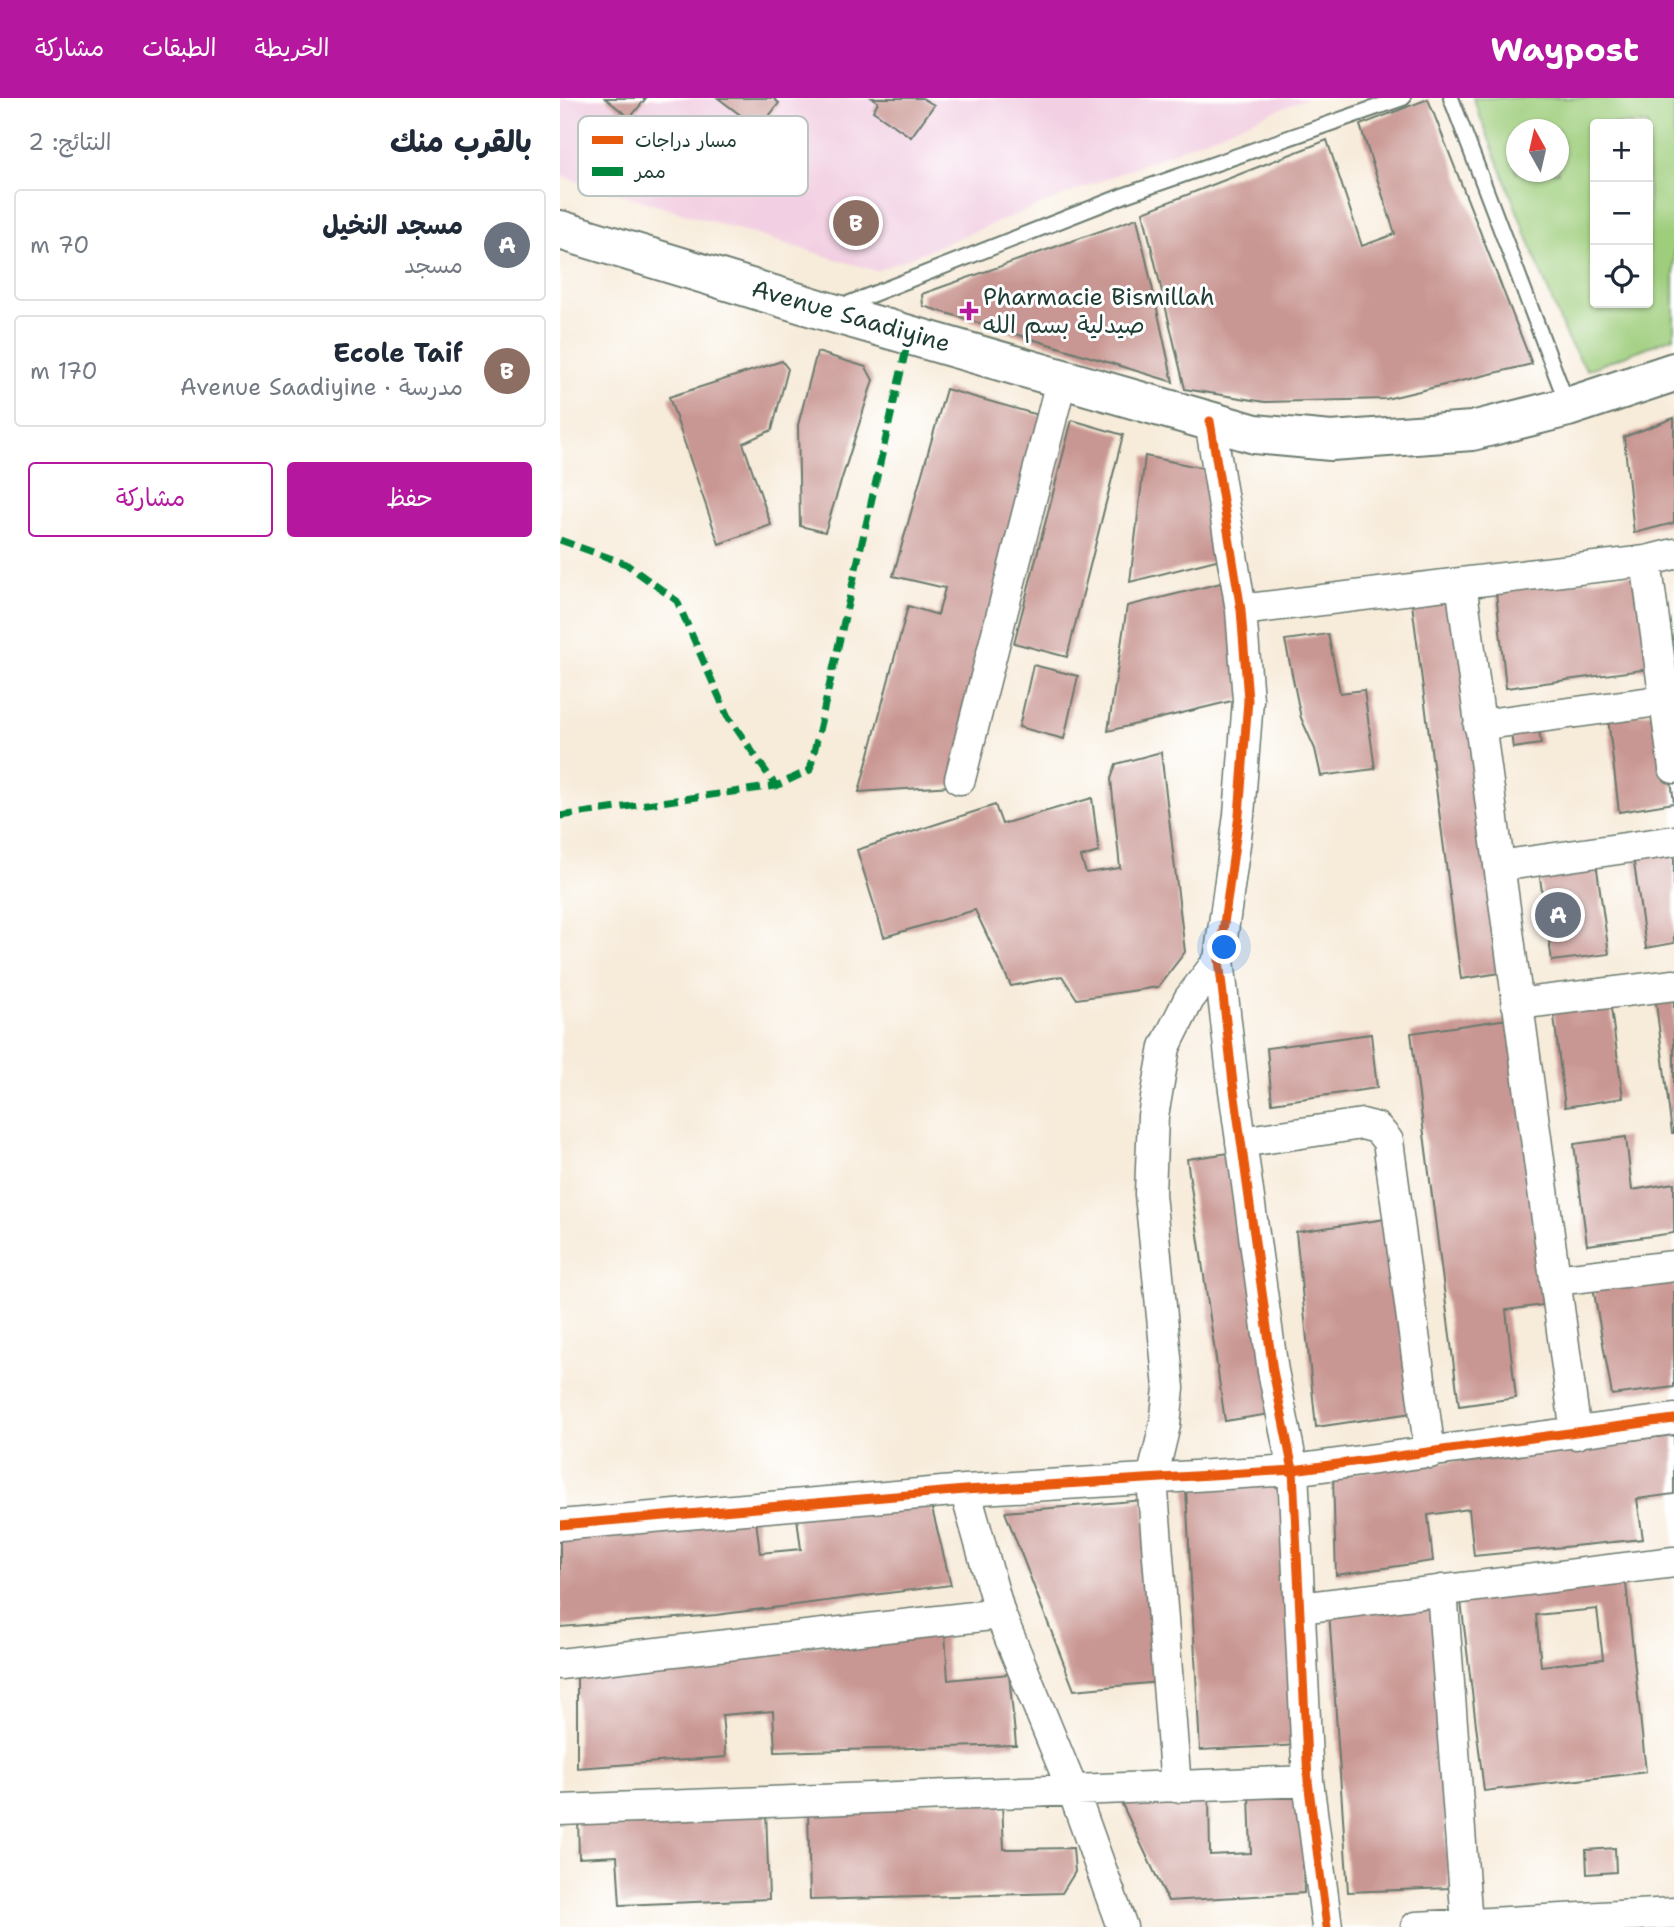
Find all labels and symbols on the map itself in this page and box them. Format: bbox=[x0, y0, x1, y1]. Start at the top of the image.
legend bbox=[578, 116, 808, 196]
north arrow bbox=[1506, 119, 1569, 182]
text: مسار دراجات bbox=[635, 128, 737, 153]
text: ممر bbox=[633, 159, 666, 184]
pin: B bbox=[833, 197, 879, 249]
street label: Avenue Saadiyine bbox=[748, 272, 954, 360]
place label: Pharmacie Bismillah صيدلية بسم الله bbox=[983, 281, 1215, 343]
marker: Pharmacie Bismillah صيدلية بسم الله bbox=[961, 303, 977, 319]
pin: A bbox=[1535, 889, 1581, 941]
your location bbox=[1207, 930, 1241, 964]

